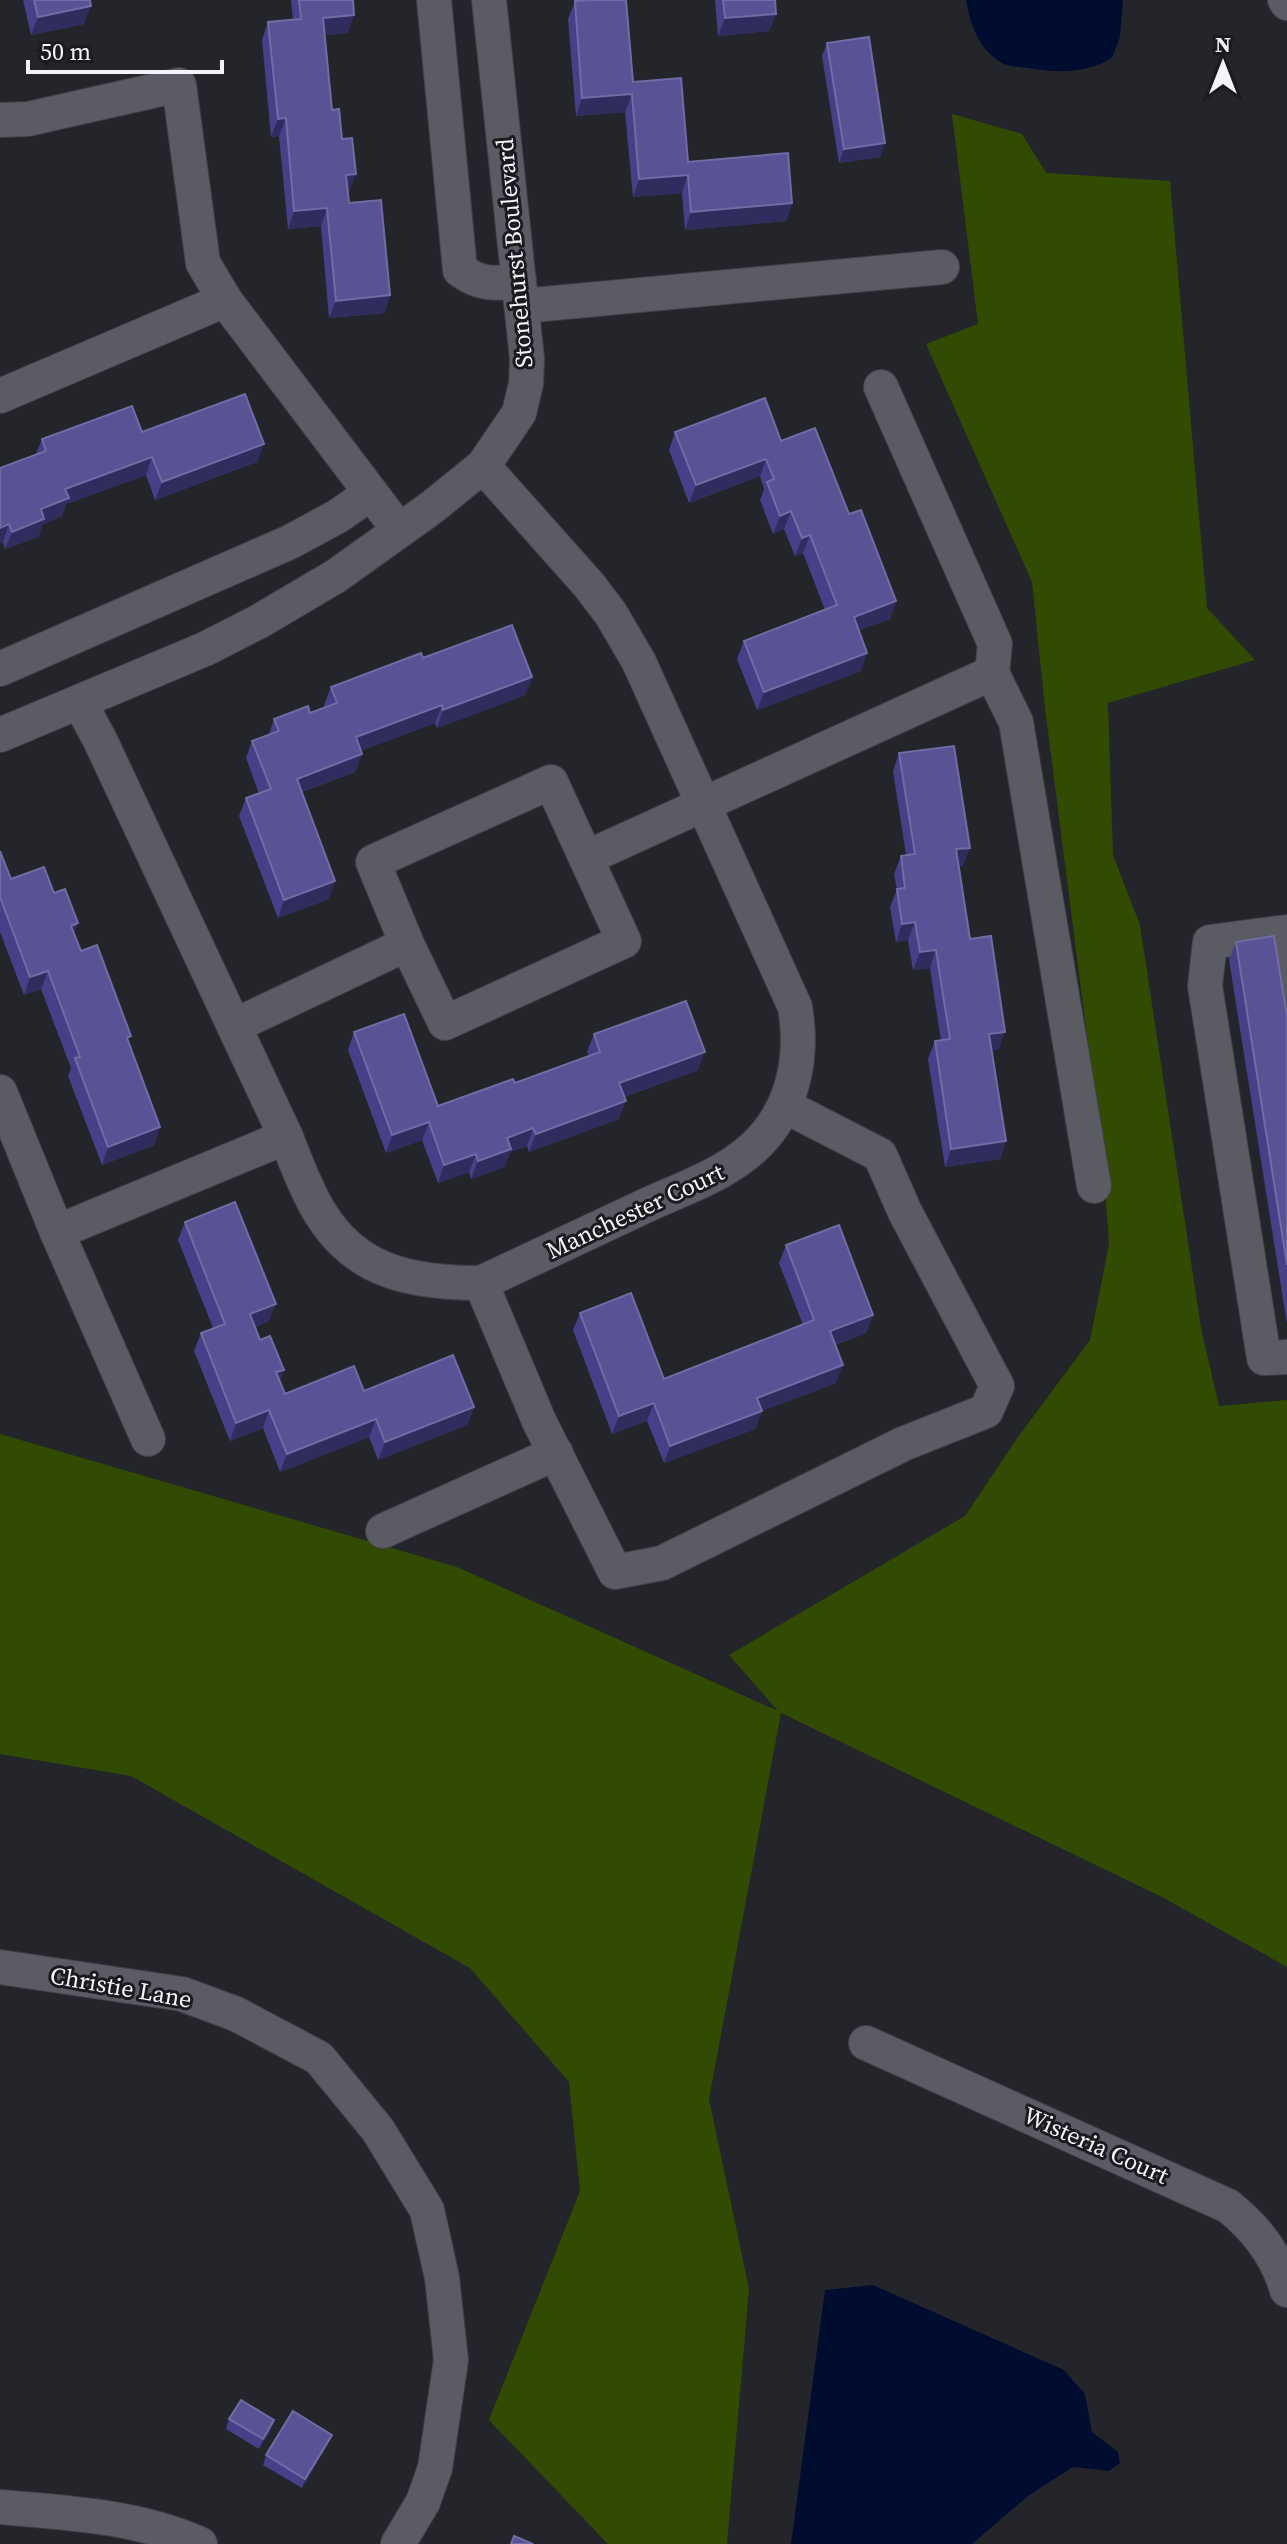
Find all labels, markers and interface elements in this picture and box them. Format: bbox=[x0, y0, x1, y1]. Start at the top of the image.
scale bar bbox=[28, 24, 222, 74]
north arrow bbox=[1183, 24, 1263, 104]
text: N bbox=[1215, 29, 1231, 59]
text: 50 m bbox=[40, 35, 91, 68]
street label: Stonehurst Boulevard bbox=[488, 137, 540, 369]
street label: Manchester Court bbox=[541, 1155, 729, 1267]
street label: Christie Lane bbox=[48, 1958, 194, 2016]
street label: Wisteria Court bbox=[1018, 2098, 1174, 2192]

